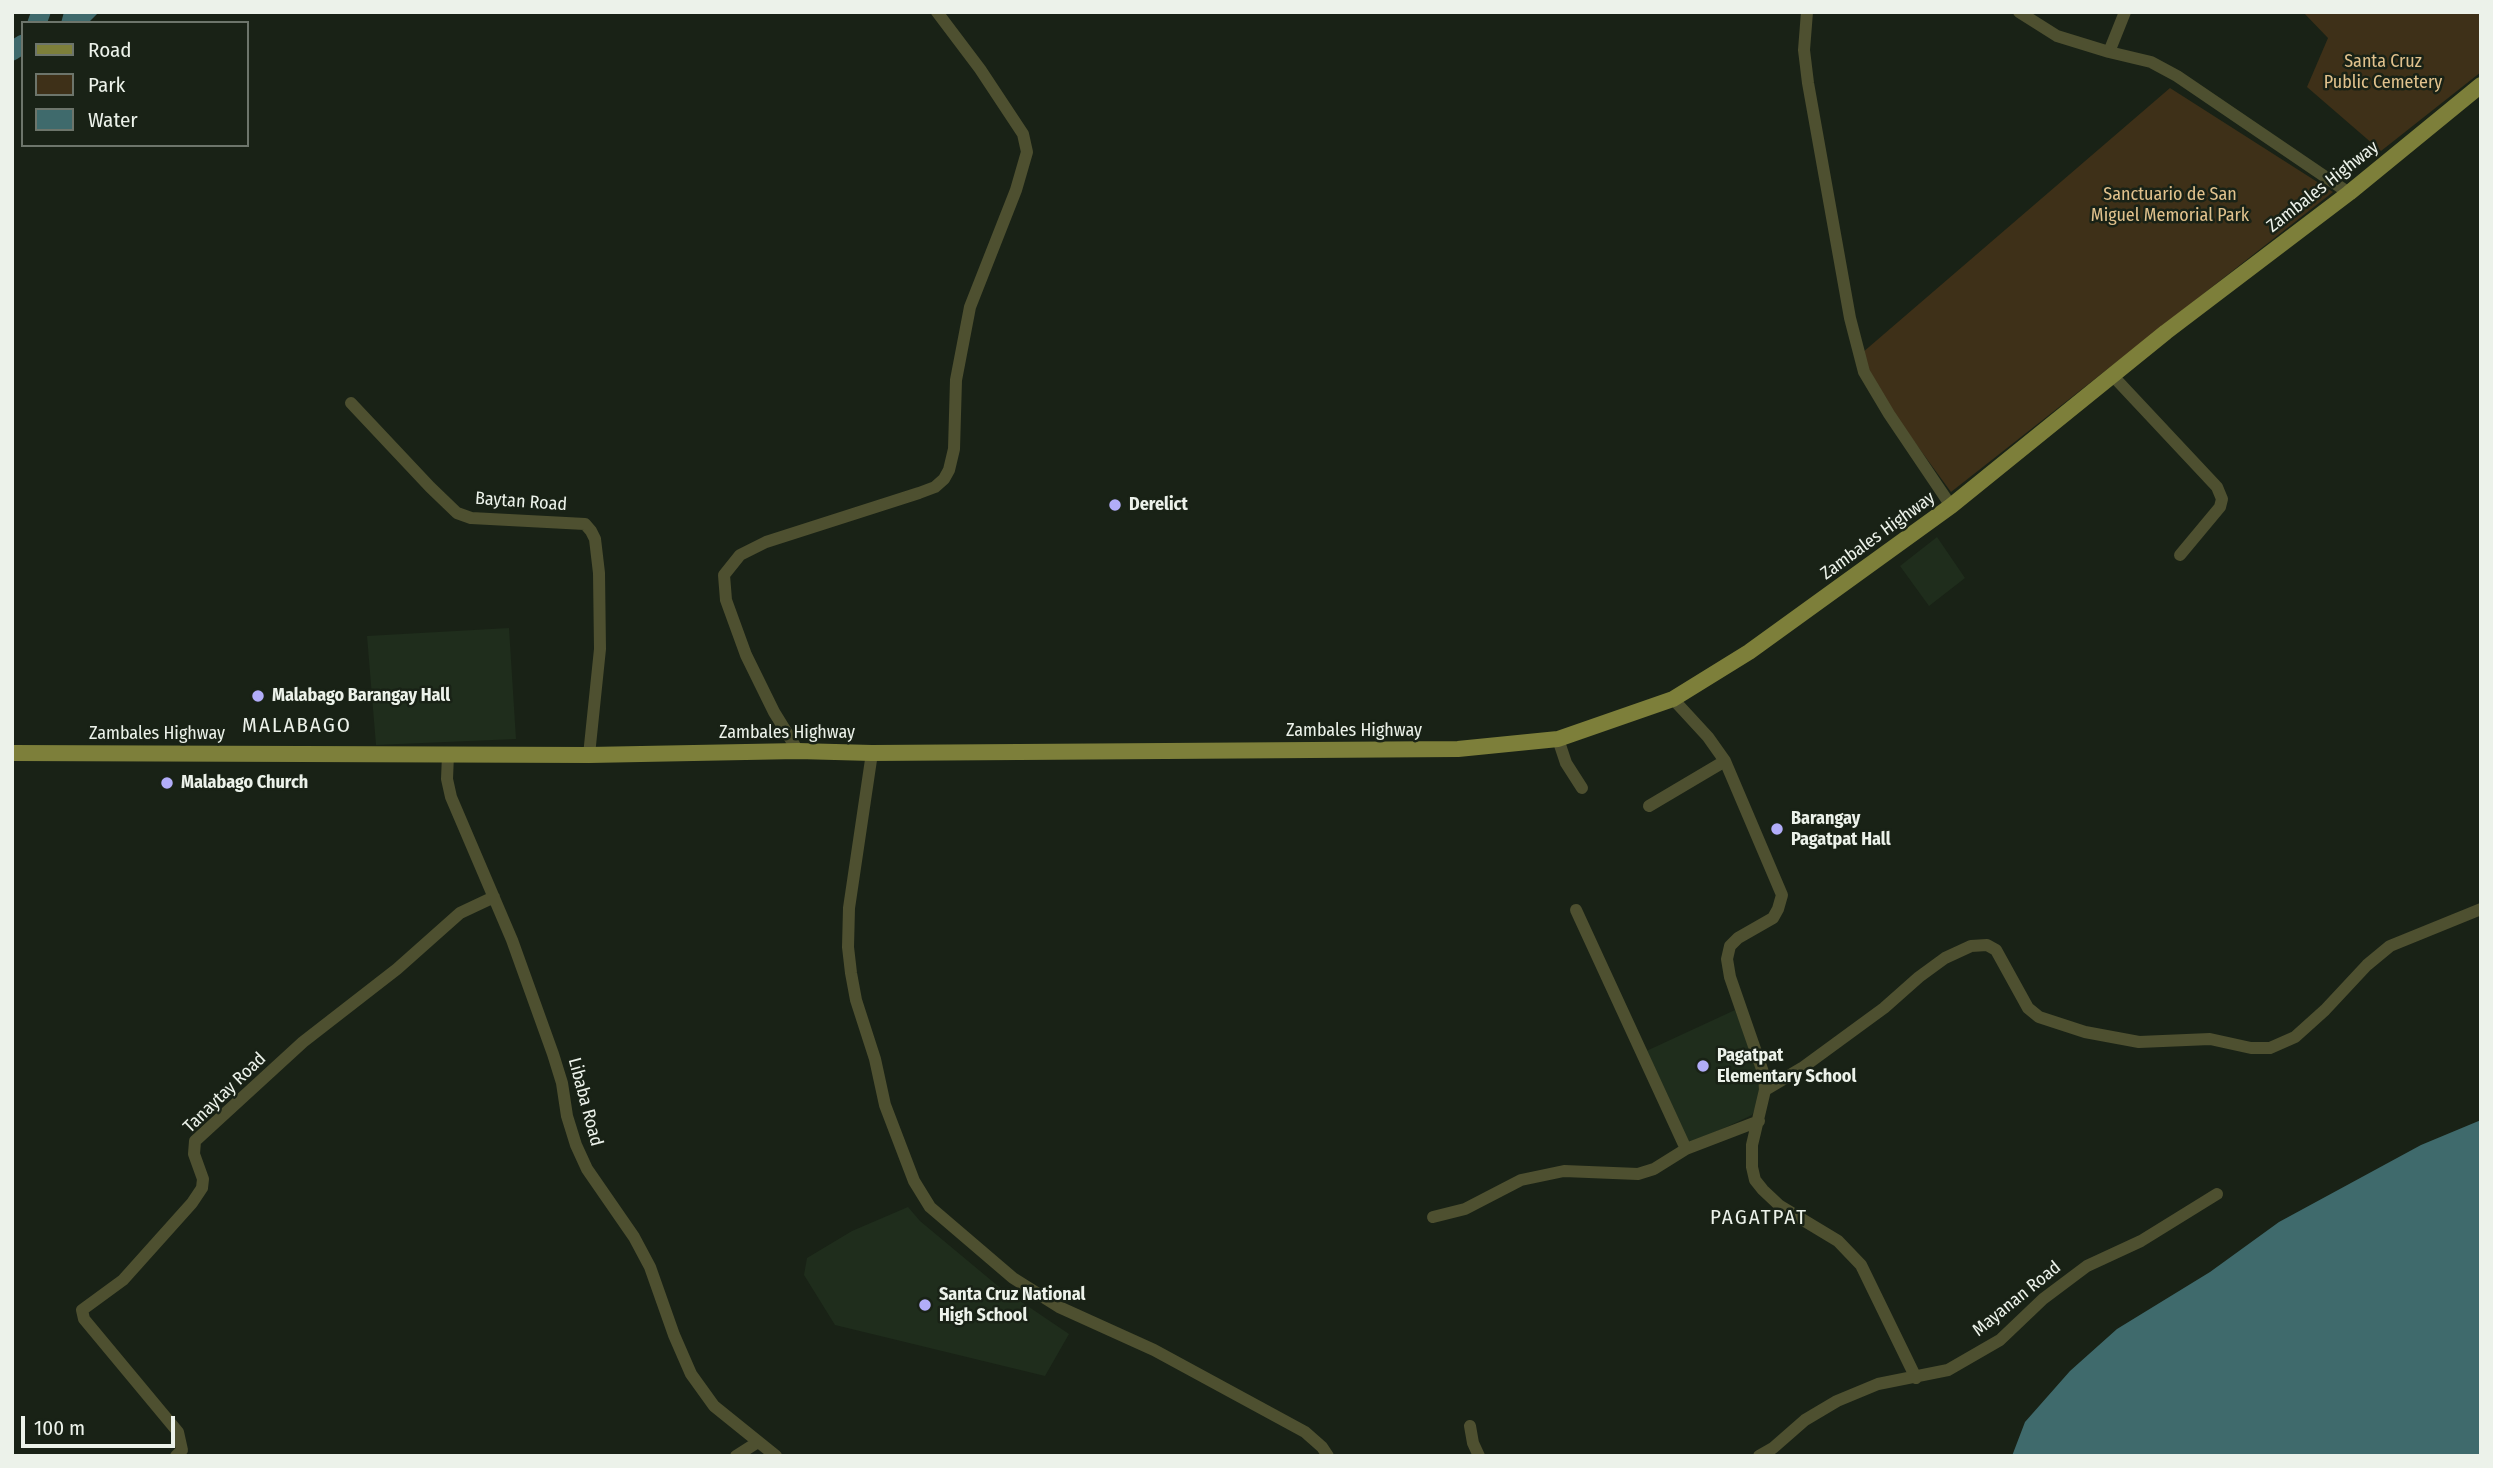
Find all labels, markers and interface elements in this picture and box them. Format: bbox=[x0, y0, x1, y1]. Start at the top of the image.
legend bbox=[21, 21, 248, 147]
text: Road bbox=[88, 37, 132, 63]
park label: Santa Cruz Public Cemetery bbox=[2324, 51, 2442, 94]
text: Park bbox=[88, 72, 125, 98]
text: Water bbox=[88, 107, 138, 133]
street label: Zambales Highway bbox=[2263, 137, 2383, 237]
park label: Sanctuario de San Miguel Memorial Park bbox=[2091, 184, 2249, 227]
street label: Zambales Highway bbox=[1817, 487, 1939, 585]
street label: Baytan Road bbox=[474, 488, 568, 516]
place label: Derelict bbox=[1129, 494, 1188, 516]
marker: Derelict bbox=[1107, 497, 1123, 513]
place label: Malabago Barangay Hall bbox=[272, 685, 450, 707]
marker: Malabago Barangay Hall bbox=[250, 688, 266, 704]
district label: MALABAGO bbox=[243, 713, 351, 739]
street label: Zambales Highway bbox=[1286, 720, 1422, 742]
street label: Zambales Highway bbox=[719, 722, 855, 744]
street label: Zambales Highway bbox=[89, 723, 225, 745]
place label: Malabago Church bbox=[181, 772, 308, 794]
marker: Malabago Church bbox=[159, 775, 175, 791]
place label: Barangay Pagatpat Hall bbox=[1791, 808, 1891, 850]
marker: Barangay Pagatpat Hall bbox=[1769, 821, 1785, 837]
place label: Pagatpat Elementary School bbox=[1717, 1045, 1856, 1088]
street label: Tanaytay Road bbox=[179, 1048, 271, 1138]
street label: Libaba Road bbox=[563, 1055, 607, 1149]
marker: Pagatpat Elementary School bbox=[1695, 1058, 1711, 1074]
district label: PAGATPAT bbox=[1711, 1205, 1807, 1231]
street label: Mayanan Road bbox=[1969, 1257, 2065, 1341]
place label: Santa Cruz National High School bbox=[939, 1284, 1085, 1326]
marker: Santa Cruz National High School bbox=[917, 1297, 933, 1313]
scale bar bbox=[24, 1402, 178, 1446]
text: 100 m bbox=[34, 1415, 85, 1441]

